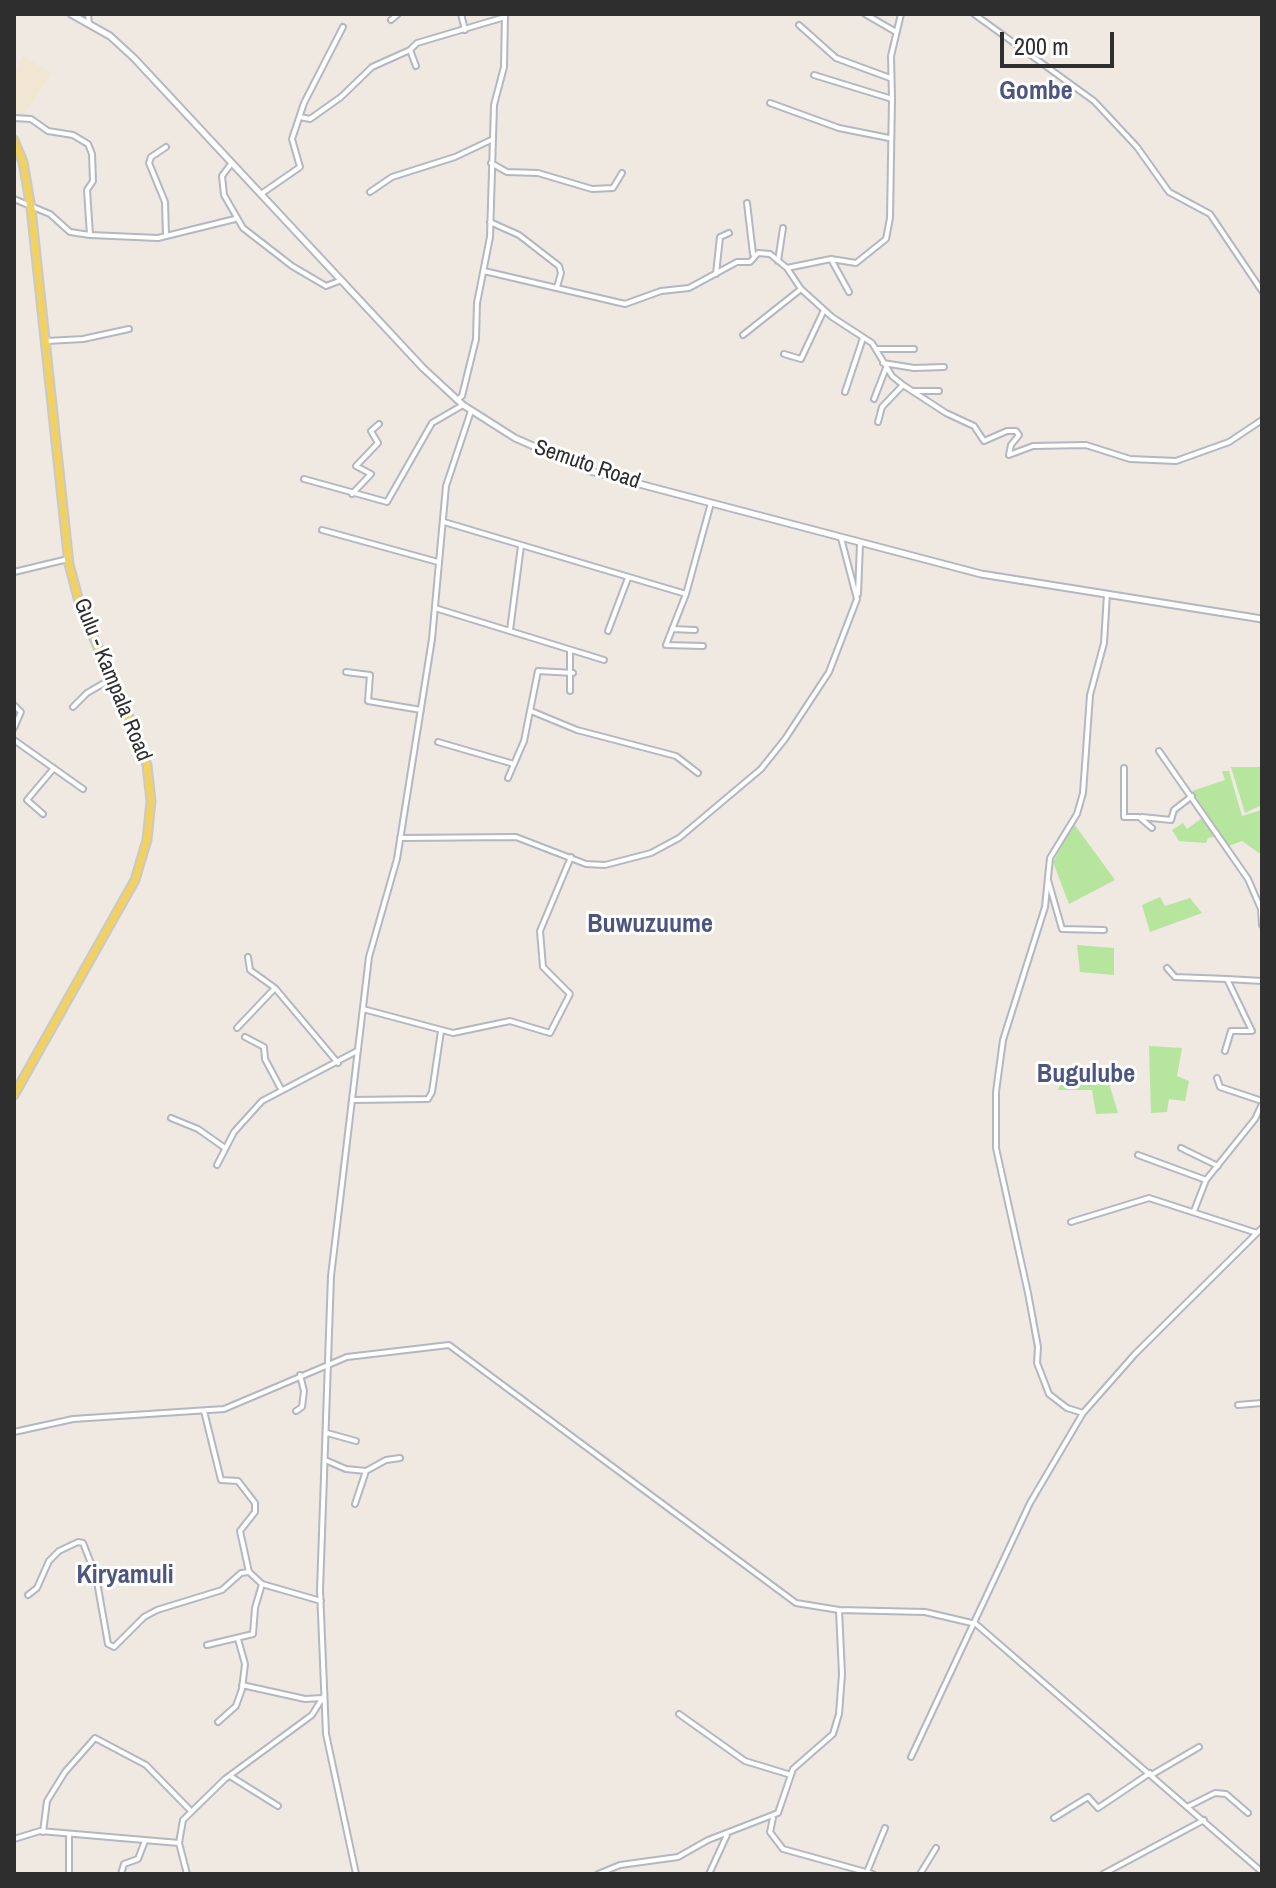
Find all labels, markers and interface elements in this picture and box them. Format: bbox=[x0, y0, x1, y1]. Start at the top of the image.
scale bar bbox=[1004, 16, 1118, 66]
text: 200 m bbox=[1014, 30, 1069, 62]
district label: Gombe bbox=[999, 76, 1073, 108]
street label: Semuto Road bbox=[531, 435, 643, 495]
street label: Gulu - Kampala Road bbox=[67, 595, 157, 765]
district label: Buwuzuume bbox=[587, 909, 713, 941]
district label: Bugulube bbox=[1037, 1059, 1135, 1091]
district label: Kiryamuli bbox=[76, 1560, 174, 1592]

